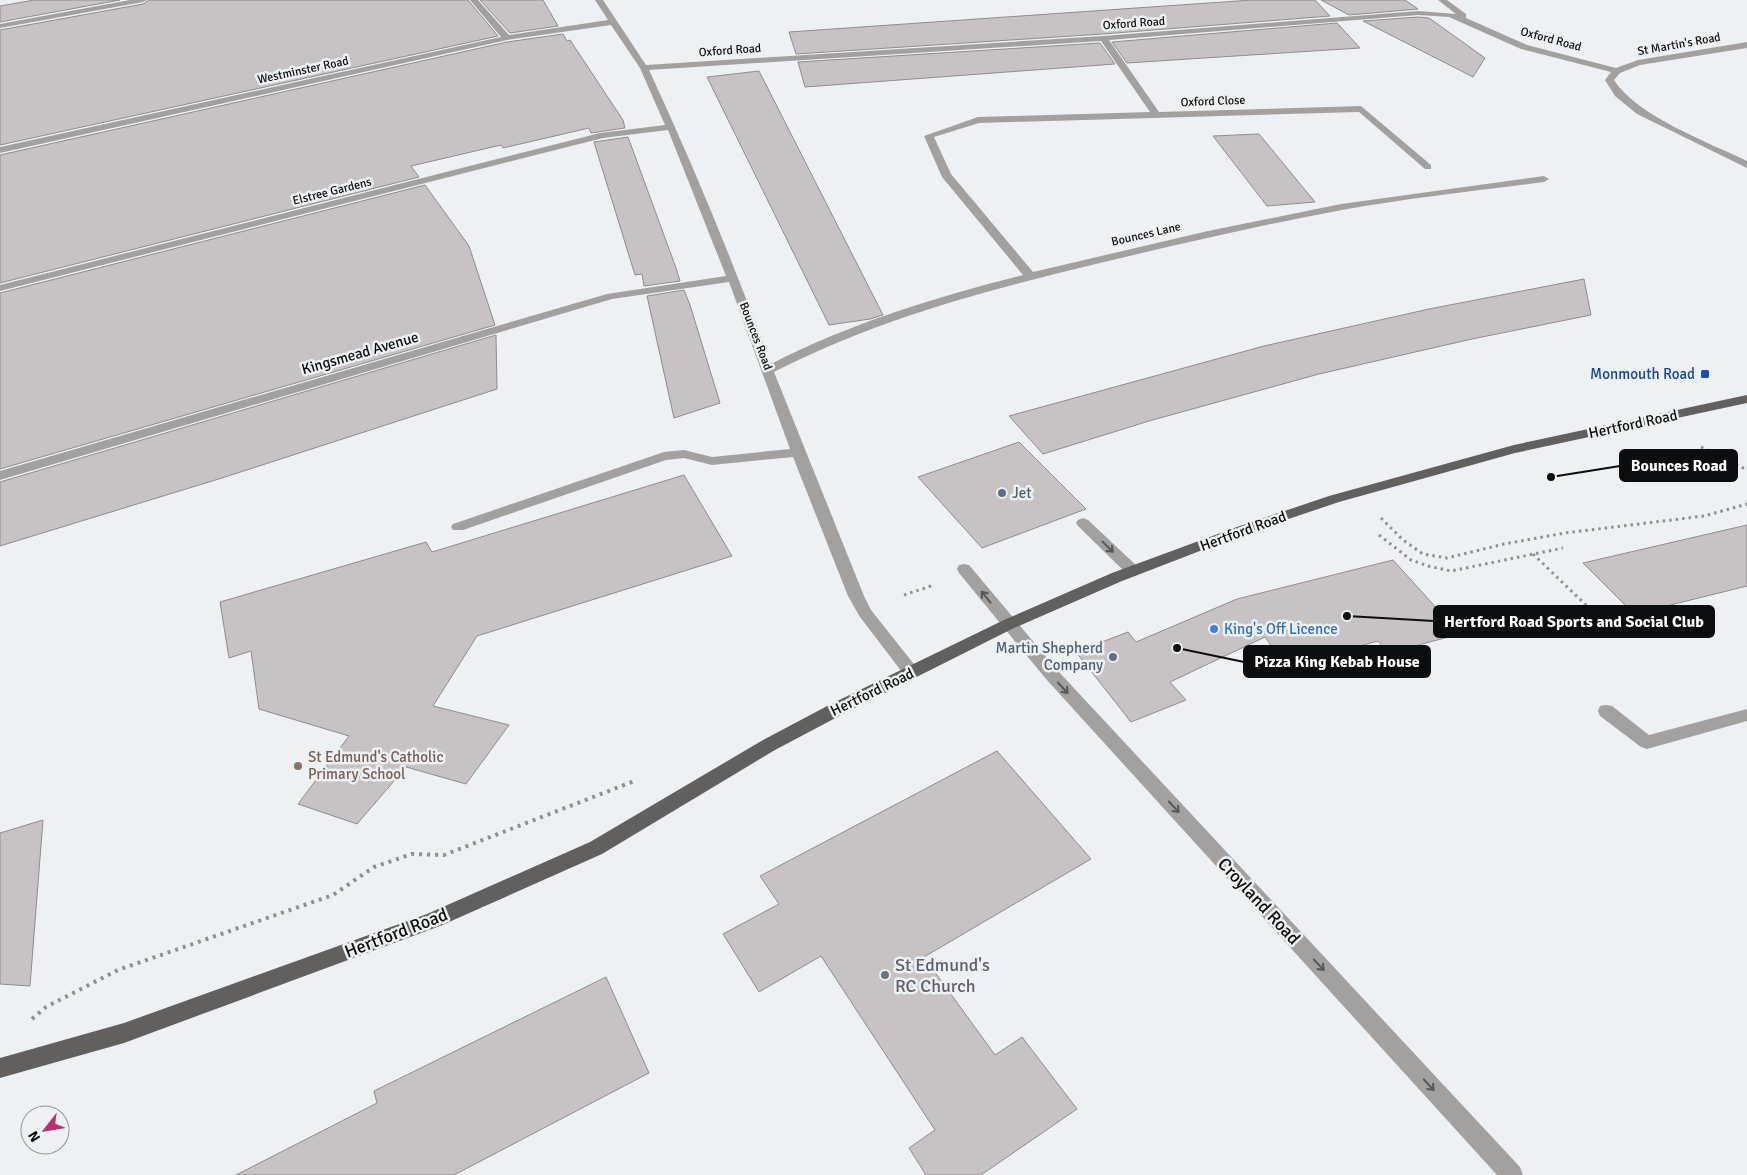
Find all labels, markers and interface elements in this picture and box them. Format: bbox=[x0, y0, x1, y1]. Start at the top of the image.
street label: Oxford Road bbox=[1102, 14, 1166, 33]
street label: Oxford Road bbox=[1519, 24, 1583, 55]
street label: St Martin's Road bbox=[1636, 30, 1722, 59]
street label: Oxford Road bbox=[698, 41, 762, 60]
street label: Westminster Road bbox=[256, 54, 350, 87]
street label: Oxford Close bbox=[1180, 93, 1246, 110]
street label: Elstree Gardens bbox=[291, 174, 373, 209]
street label: Bounces Lane bbox=[1110, 219, 1182, 250]
street label: Bounces Road bbox=[736, 300, 775, 372]
street label: Kingsmead Avenue bbox=[299, 328, 421, 378]
place label: Monmouth Road bbox=[1590, 365, 1695, 383]
marker: Monmouth Road bbox=[1699, 368, 1711, 380]
street label: Hertford Road bbox=[1587, 406, 1679, 442]
callout: Bounces Road bbox=[1620, 450, 1737, 481]
text: Bounces Road bbox=[1631, 456, 1728, 476]
place label: Jet bbox=[1012, 484, 1032, 502]
marker: Jet bbox=[996, 487, 1008, 499]
street label: Hertford Road bbox=[1197, 507, 1289, 555]
one-way arrow bbox=[1102, 540, 1114, 553]
one-way arrow bbox=[981, 591, 992, 604]
callout: Hertford Road Sports and Social Club bbox=[1434, 606, 1714, 637]
text: Hertford Road Sports and Social Club bbox=[1444, 612, 1704, 632]
place label: King's Off Licence bbox=[1224, 620, 1338, 638]
marker: King's Off Licence bbox=[1208, 623, 1220, 635]
place label: Martin Shepherd Company bbox=[996, 639, 1103, 674]
callout: Pizza King Kebab House bbox=[1244, 646, 1430, 677]
marker: Martin Shepherd Company bbox=[1107, 651, 1119, 663]
text: Pizza King Kebab House bbox=[1254, 652, 1420, 672]
street label: Hertford Road bbox=[827, 664, 917, 720]
one-way arrow bbox=[1058, 681, 1069, 694]
place label: St Edmund's Catholic Primary School bbox=[308, 748, 443, 783]
marker: St Edmund's Catholic Primary School bbox=[292, 760, 304, 772]
one-way arrow bbox=[1168, 801, 1179, 814]
street label: Croyland Road bbox=[1213, 853, 1305, 949]
street label: Hertford Road bbox=[341, 903, 451, 963]
place label: St Edmund's RC Church bbox=[895, 954, 990, 997]
one-way arrow bbox=[1313, 959, 1325, 972]
marker: St Edmund's RC Church bbox=[879, 969, 891, 981]
one-way arrow bbox=[1423, 1079, 1435, 1091]
north arrow bbox=[20, 1105, 70, 1155]
text: N bbox=[24, 1128, 44, 1145]

